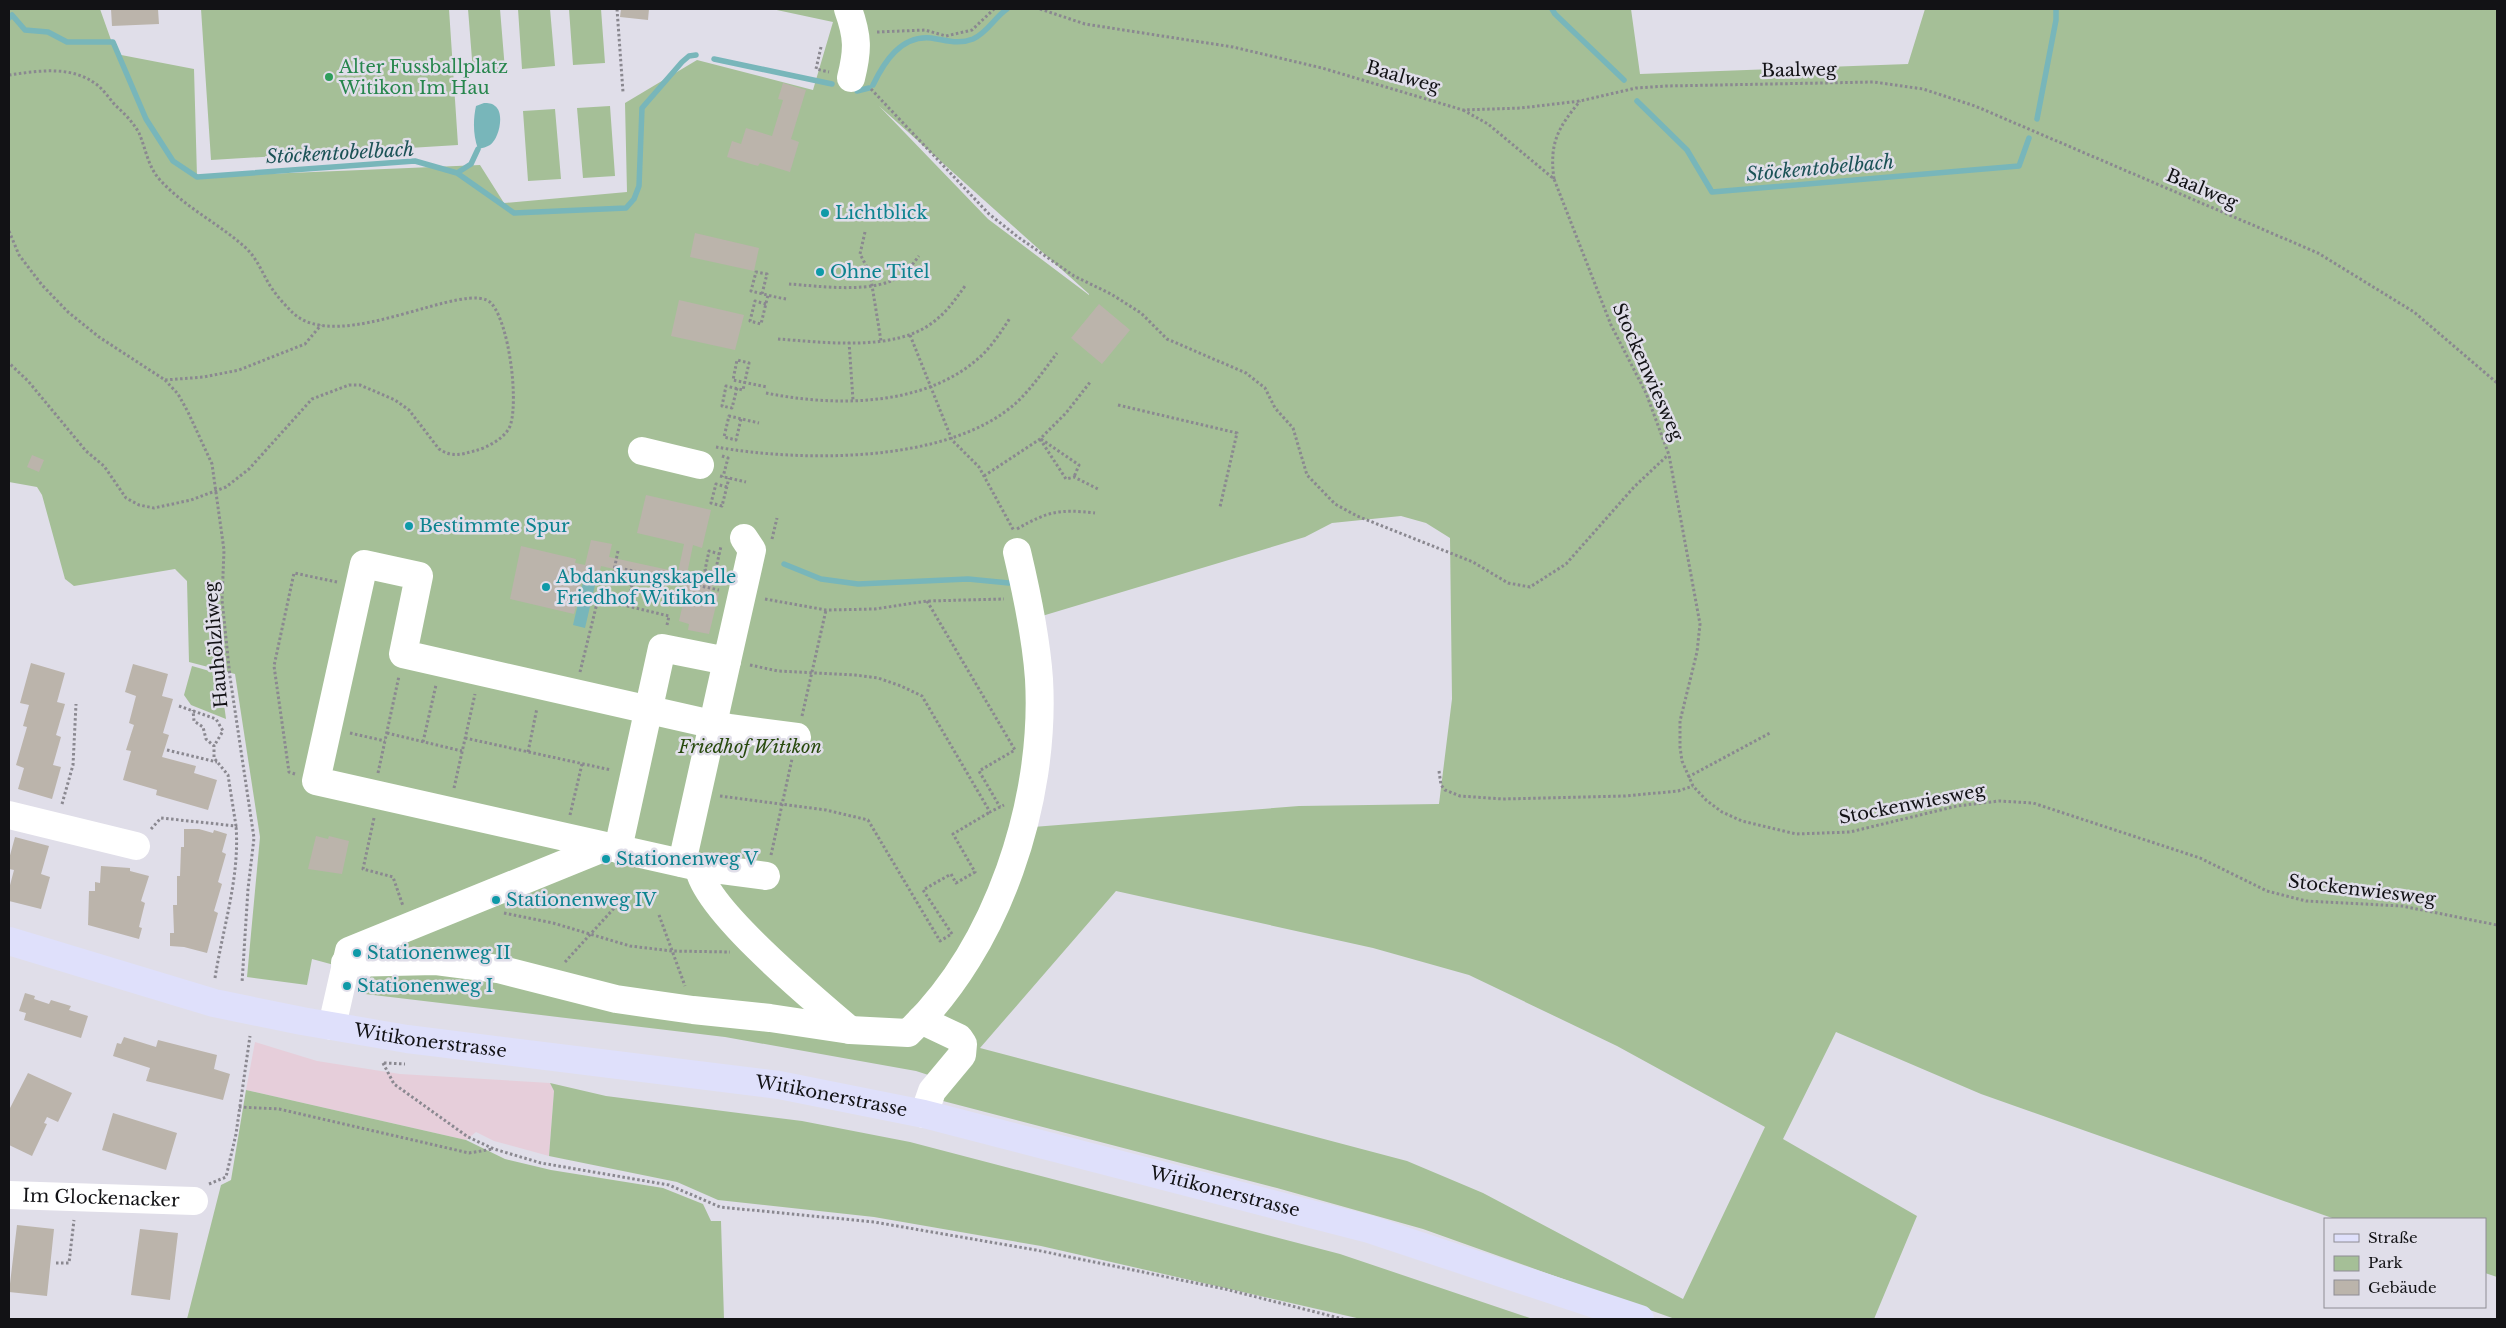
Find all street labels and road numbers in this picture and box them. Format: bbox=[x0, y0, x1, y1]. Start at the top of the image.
street label: Baalweg bbox=[1364, 56, 1443, 98]
street label: Baalweg bbox=[1761, 58, 1837, 82]
street label: Baalweg bbox=[2163, 164, 2241, 214]
street label: Stockenwiesweg bbox=[1608, 300, 1688, 445]
street label: Hauhölzliweg bbox=[200, 581, 232, 709]
street label: Stockenwiesweg bbox=[1837, 779, 1987, 829]
street label: Stockenwiesweg bbox=[2287, 870, 2437, 910]
street label: Witikonerstrasse bbox=[351, 1019, 508, 1062]
street label: Witikonerstrasse bbox=[753, 1071, 909, 1121]
street label: Witikonerstrasse bbox=[1147, 1162, 1302, 1222]
street label: Im Glockenacker bbox=[22, 1184, 180, 1212]

